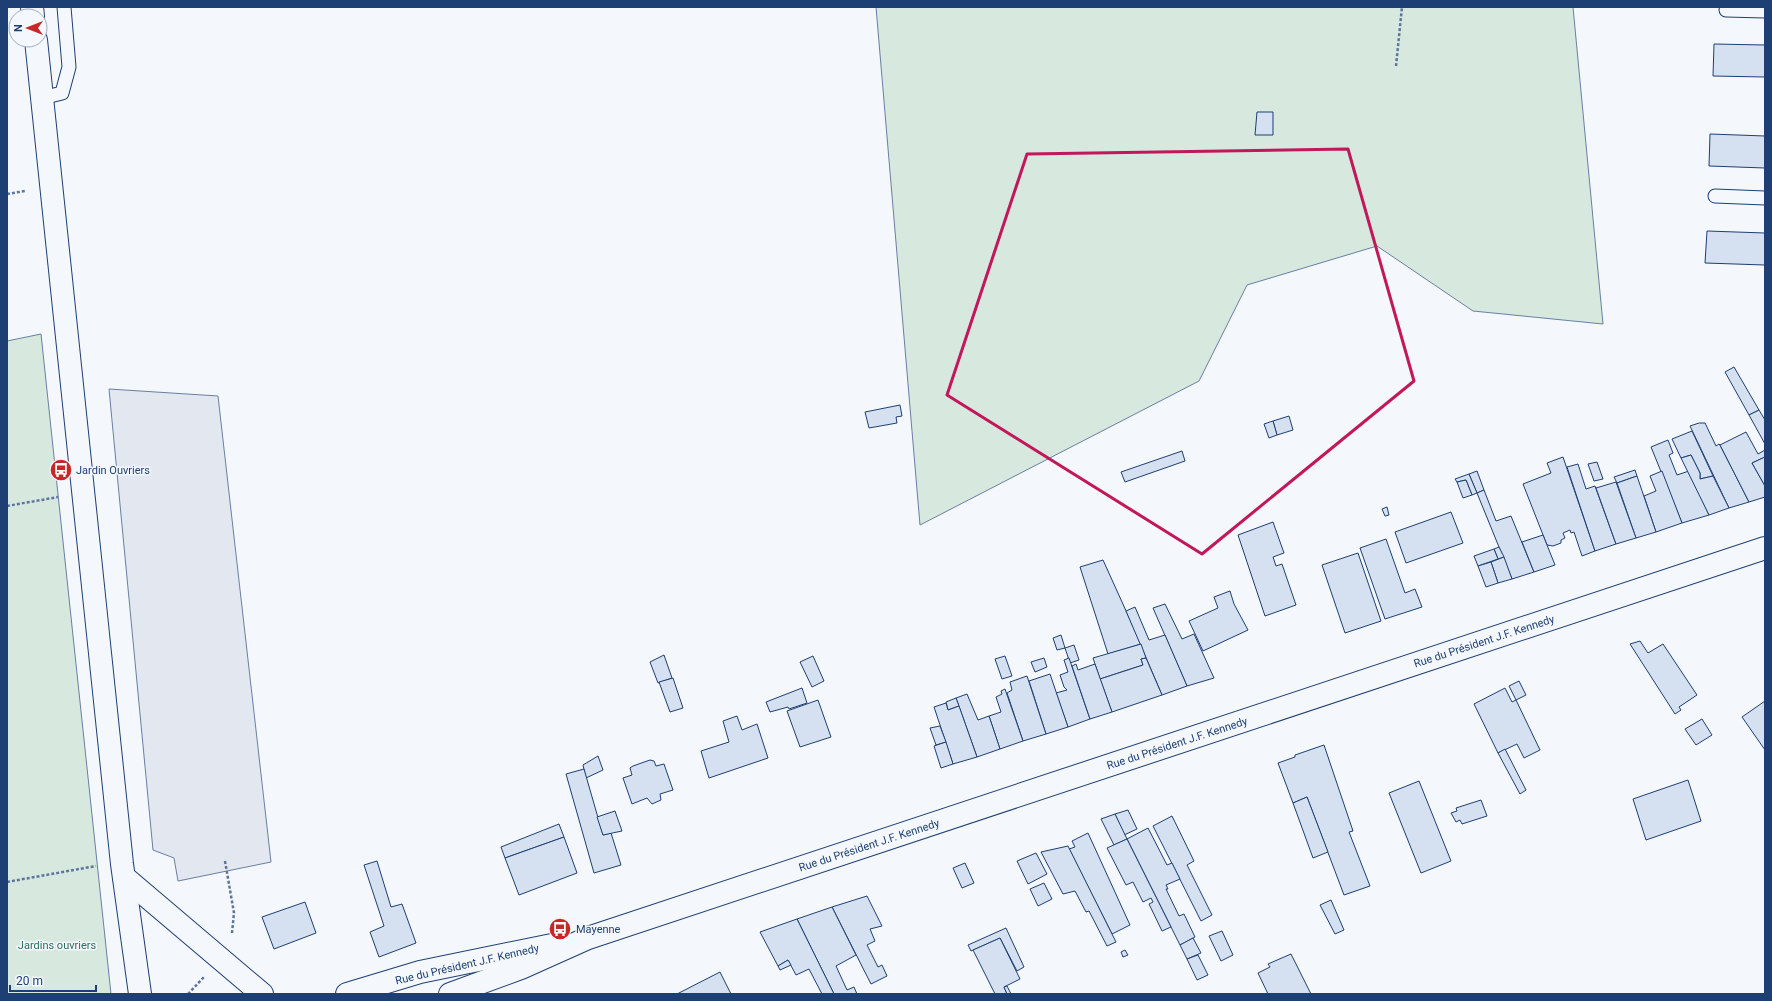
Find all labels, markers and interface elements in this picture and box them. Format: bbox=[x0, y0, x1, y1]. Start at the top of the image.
north arrow bbox=[8, 8, 48, 48]
text: N bbox=[12, 24, 25, 32]
bus stop icon: Jardin Ouvriers bbox=[48, 457, 74, 483]
place label: Jardin Ouvriers bbox=[76, 464, 150, 477]
street label: Rue du Président J.F. Kennedy bbox=[1412, 612, 1557, 670]
street label: Rue du Président J.F. Kennedy bbox=[1105, 714, 1250, 772]
street label: Rue du Président J.F. Kennedy bbox=[797, 816, 942, 874]
bus stop icon: Mayenne bbox=[547, 916, 573, 942]
place label: Mayenne bbox=[576, 923, 621, 936]
park label: Jardins ouvriers bbox=[18, 939, 96, 952]
street label: Rue du Président J.F. Kennedy bbox=[394, 941, 541, 987]
scale bar bbox=[10, 967, 96, 993]
text: 20 m bbox=[16, 974, 43, 988]

